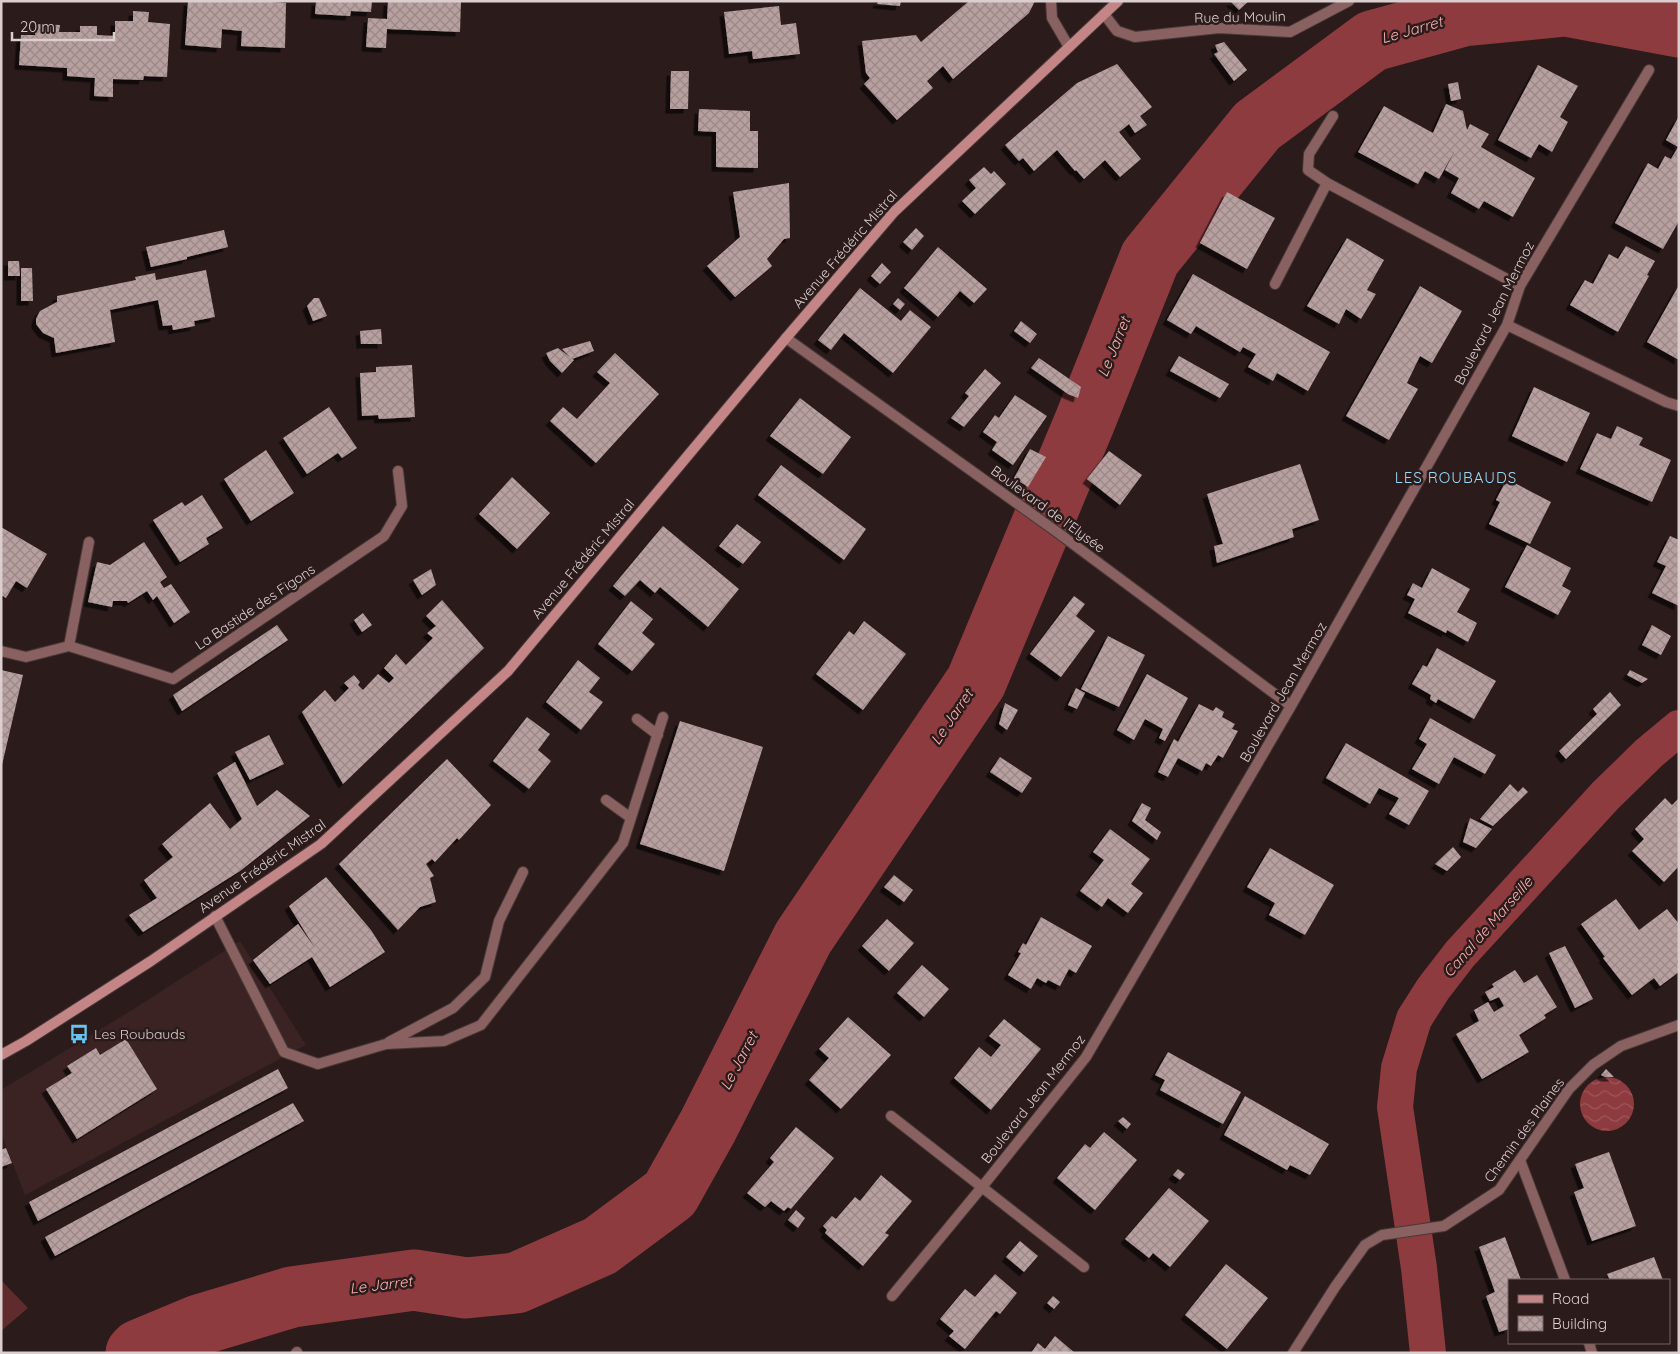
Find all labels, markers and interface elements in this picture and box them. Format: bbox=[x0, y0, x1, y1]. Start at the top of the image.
street label: Rue du Moulin bbox=[1194, 7, 1286, 27]
scale bar bbox=[12, 10, 115, 42]
water label: Le Jarret bbox=[1379, 11, 1447, 47]
text: 20 m bbox=[20, 17, 55, 36]
street label: Avenue Frédéric Mistral bbox=[789, 186, 901, 312]
street label: Boulevard Jean Mermoz bbox=[1450, 238, 1538, 388]
water label: Le Jarret bbox=[1093, 312, 1135, 380]
street label: Boulevard de l'Elysée bbox=[987, 461, 1109, 557]
district label: LES ROUBAUDS bbox=[1395, 468, 1517, 487]
street label: Avenue Frédéric Mistral bbox=[528, 495, 638, 623]
street label: La Bastide des Figons bbox=[191, 560, 319, 654]
street label: Boulevard Jean Mermoz bbox=[1236, 619, 1331, 765]
water label: Le Jarret bbox=[926, 684, 978, 748]
street label: Avenue Frédéric Mistral bbox=[195, 815, 329, 917]
water label: Canal de Marseille bbox=[1439, 872, 1537, 981]
bus stop icon: Les Roubauds bbox=[68, 1023, 90, 1045]
place label: Les Roubauds bbox=[94, 1025, 185, 1043]
water label: Le Jarret bbox=[715, 1027, 763, 1093]
street label: Boulevard Jean Mermoz bbox=[977, 1031, 1089, 1167]
street label: Chemin des Plaines bbox=[1480, 1074, 1568, 1186]
water label: Le Jarret bbox=[349, 1271, 415, 1298]
legend bbox=[1508, 1279, 1670, 1344]
text: Road bbox=[1552, 1289, 1589, 1308]
text: Building bbox=[1552, 1314, 1607, 1333]

